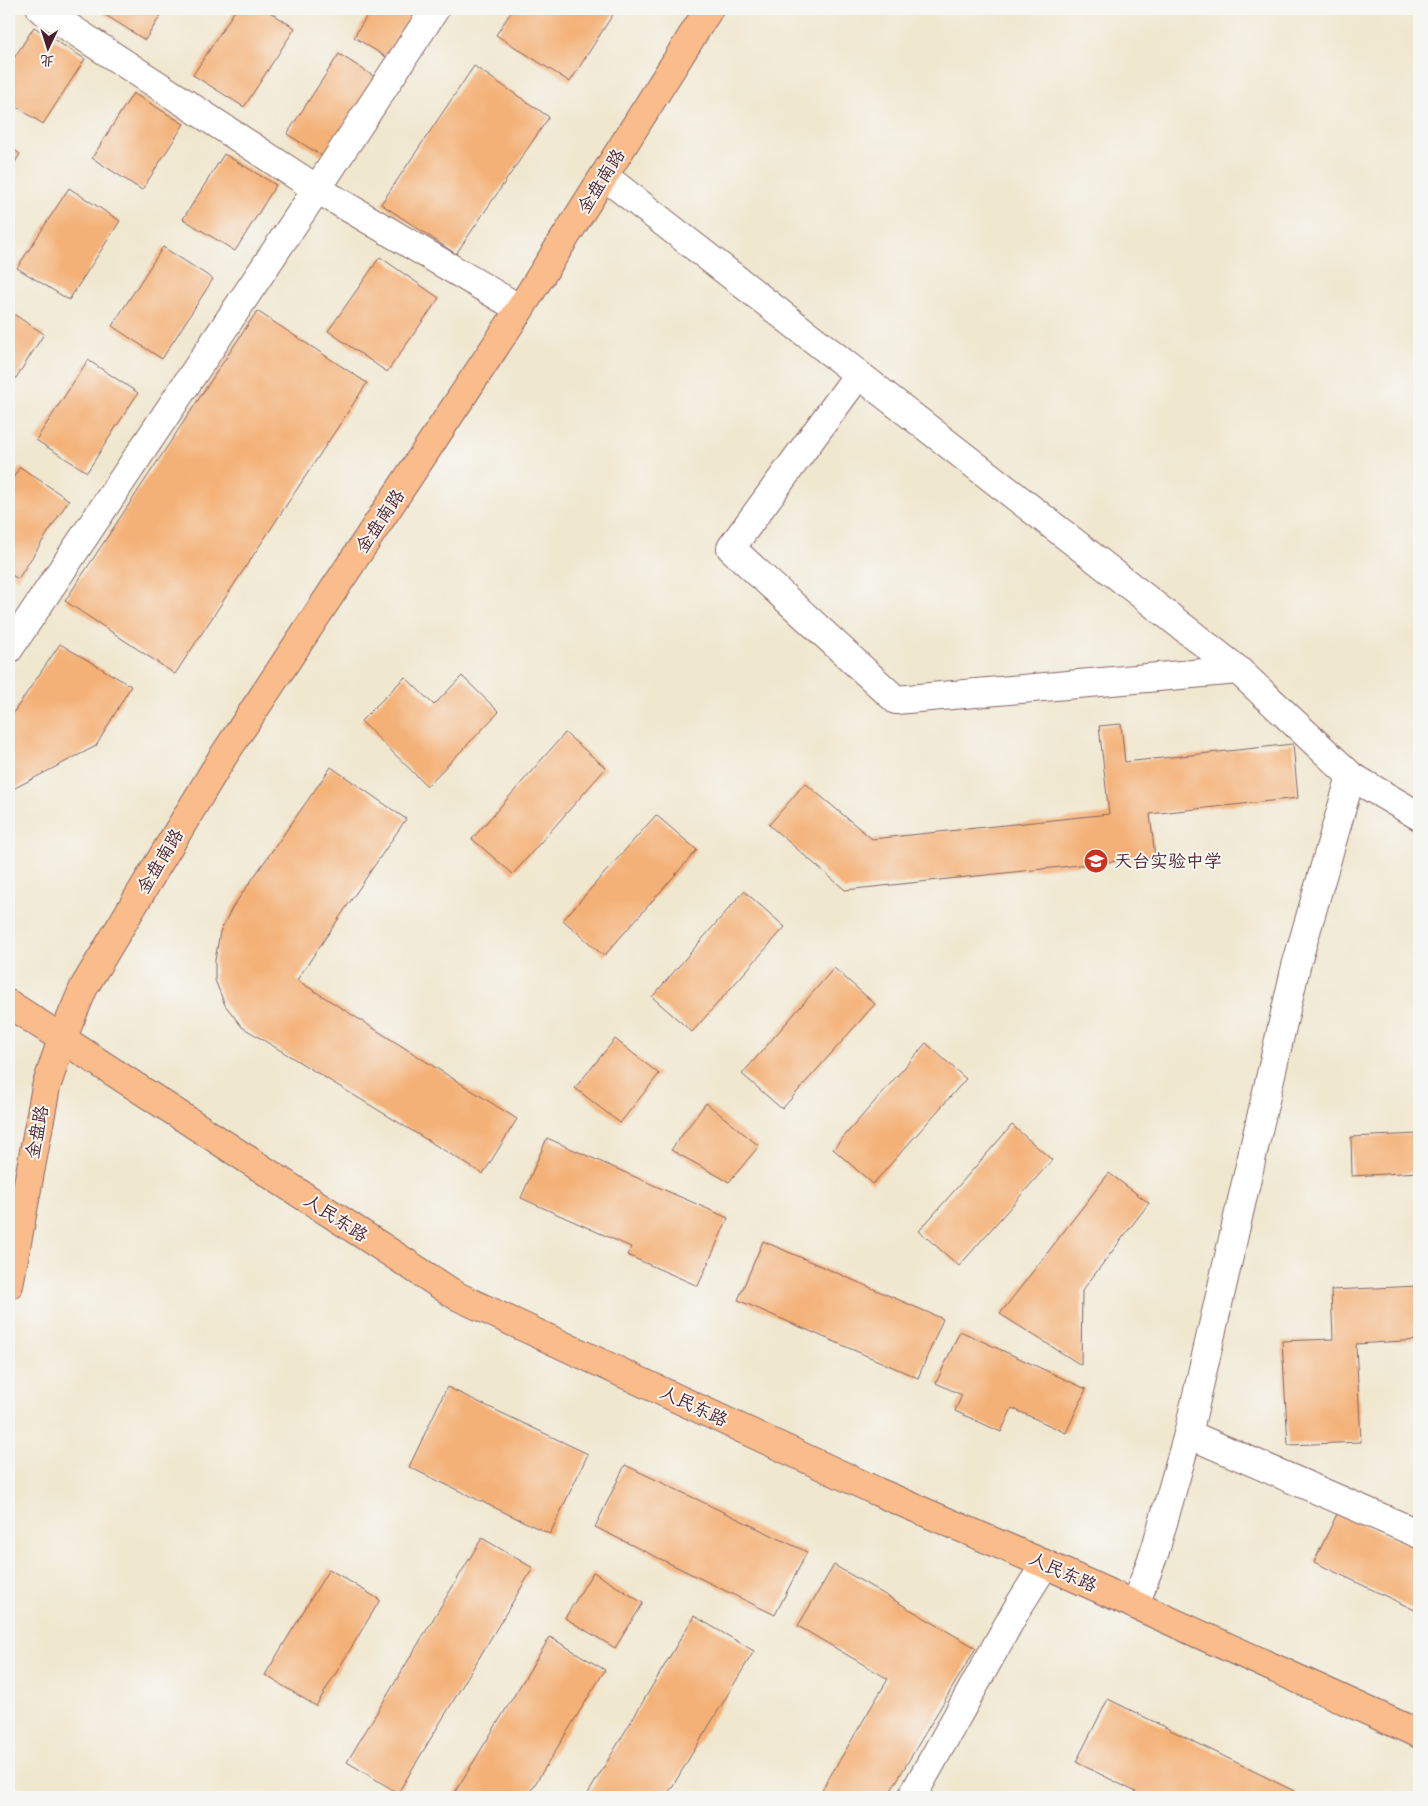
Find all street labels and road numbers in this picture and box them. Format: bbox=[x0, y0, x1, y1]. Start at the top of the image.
street label: 金盘南路 bbox=[573, 145, 629, 217]
street label: 金盘南路 bbox=[351, 485, 409, 557]
street label: 金盘南路 bbox=[132, 824, 188, 898]
street label: 金盘路 bbox=[21, 1103, 53, 1161]
street label: 人民东路 bbox=[300, 1189, 372, 1247]
street label: 人民东路 bbox=[657, 1381, 731, 1431]
street label: 人民东路 bbox=[1026, 1547, 1100, 1597]

